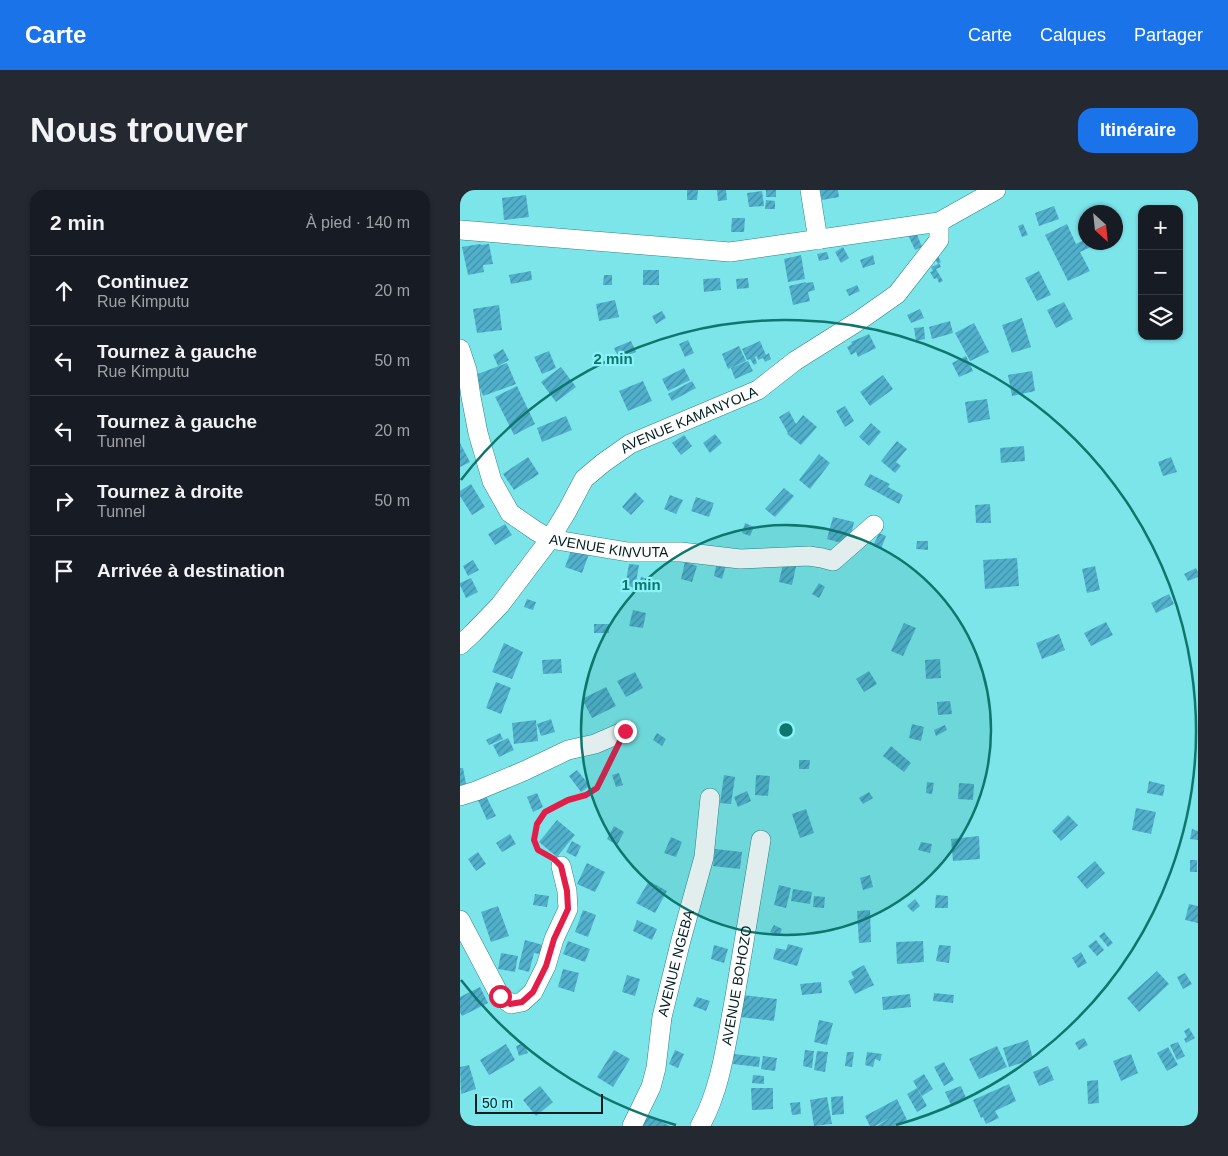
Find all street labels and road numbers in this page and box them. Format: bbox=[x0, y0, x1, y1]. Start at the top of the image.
street label: AVENUE KAMANYOLA bbox=[617, 383, 761, 456]
street label: AVENUE KINVUTA bbox=[548, 531, 669, 561]
street label: AVENUE NGEBA bbox=[654, 907, 697, 1018]
street label: AVENUE BOHOZO bbox=[718, 924, 755, 1047]

